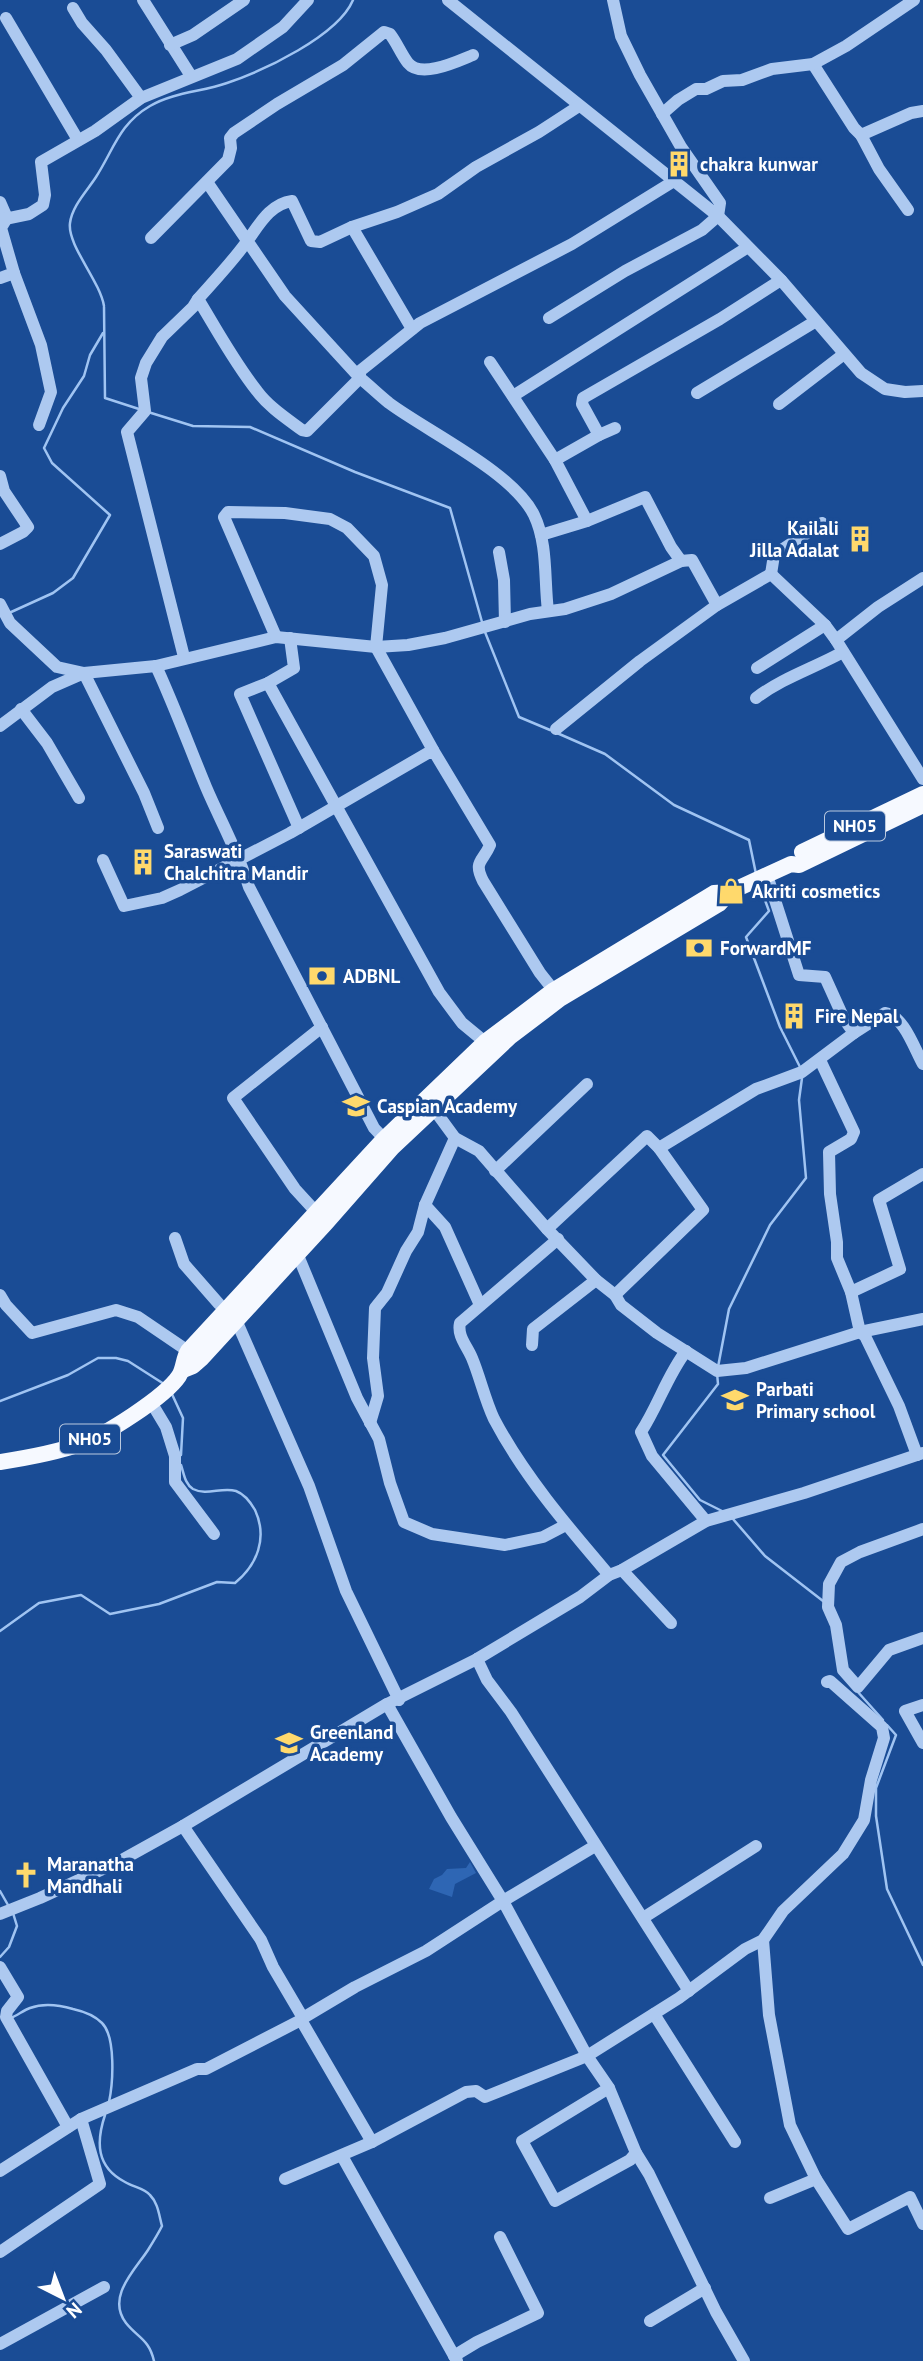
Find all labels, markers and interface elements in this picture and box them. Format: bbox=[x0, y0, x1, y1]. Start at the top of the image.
building icon: chakra kunwar bbox=[664, 149, 694, 179]
place label: chakra kunwar bbox=[700, 152, 818, 176]
place label: Kailali Jilla Adalat bbox=[749, 516, 839, 562]
building icon: Kailali Jilla Adalat bbox=[845, 524, 875, 554]
road number: NH05 bbox=[825, 812, 885, 840]
place label: Saraswati Chalchitra Mandir bbox=[164, 839, 309, 885]
building icon: Saraswati Chalchitra Mandir bbox=[128, 847, 158, 877]
shop icon: Akriti cosmetics bbox=[716, 876, 746, 906]
place label: Akriti cosmetics bbox=[752, 879, 880, 903]
bank icon: ForwardMF bbox=[684, 933, 714, 963]
place label: ForwardMF bbox=[720, 936, 812, 960]
bank icon: ADBNL bbox=[307, 961, 337, 991]
place label: ADBNL bbox=[343, 964, 401, 988]
building icon: Fire Nepal bbox=[779, 1001, 809, 1031]
place label: Fire Nepal bbox=[815, 1004, 899, 1028]
school or university icon: Caspian Academy bbox=[341, 1091, 371, 1121]
place label: Caspian Academy bbox=[377, 1094, 518, 1118]
place label: Parbati Primary school bbox=[756, 1377, 876, 1423]
school or university icon: Parbati Primary school bbox=[720, 1385, 750, 1415]
road number: NH05 bbox=[60, 1424, 120, 1454]
place label: Greenland Academy bbox=[310, 1720, 393, 1766]
school or university icon: Greenland Academy bbox=[274, 1728, 304, 1758]
place label: Maranatha Mandhali bbox=[47, 1852, 134, 1898]
church icon: Maranatha Mandhali bbox=[11, 1860, 41, 1890]
north arrow bbox=[28, 2263, 98, 2333]
text: N bbox=[62, 2298, 87, 2324]

